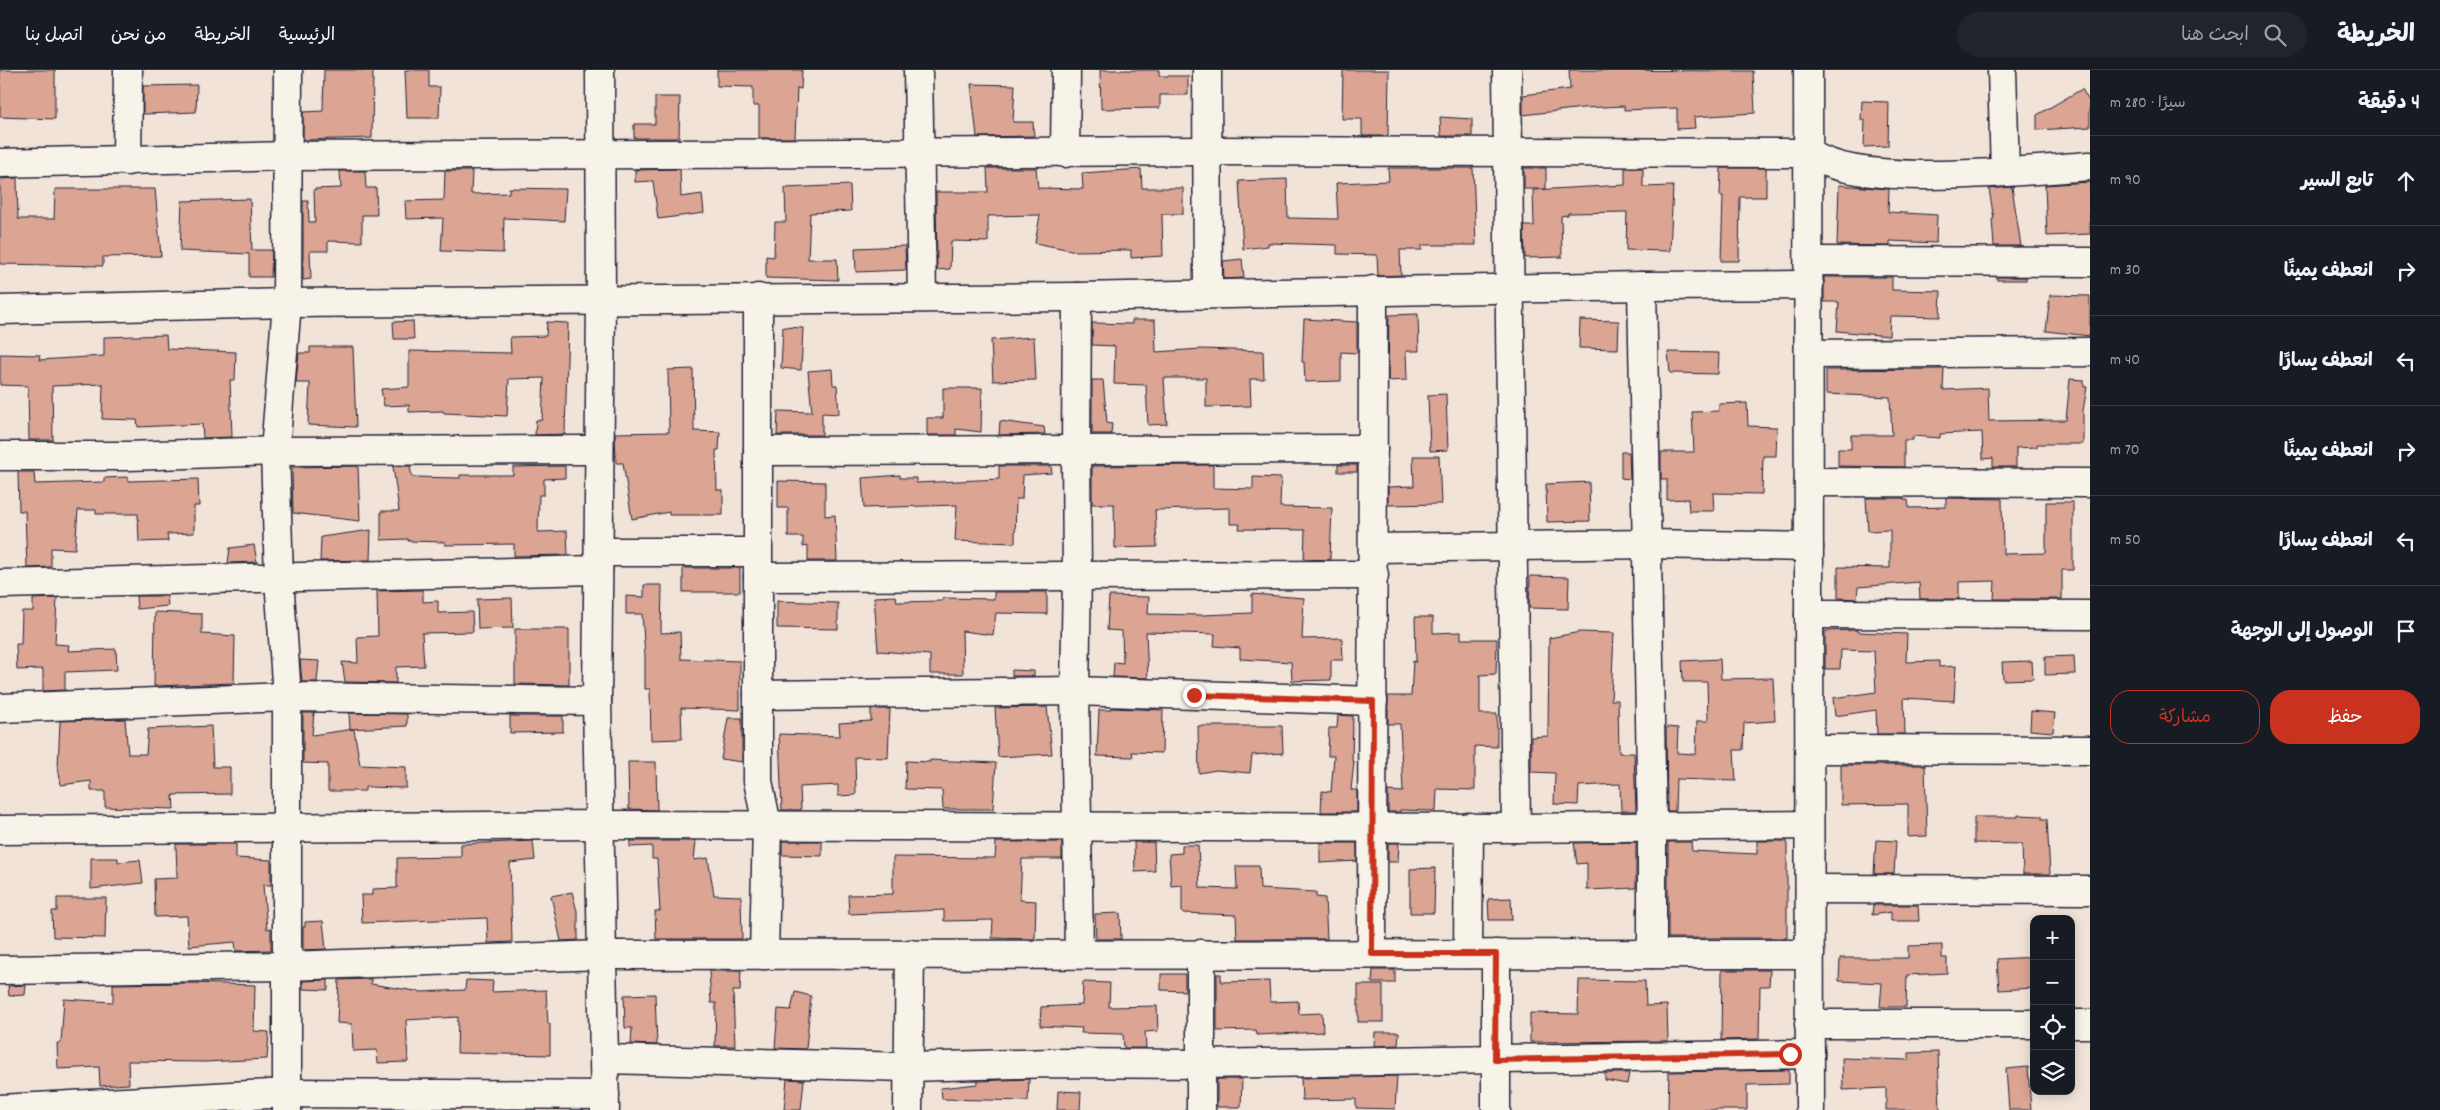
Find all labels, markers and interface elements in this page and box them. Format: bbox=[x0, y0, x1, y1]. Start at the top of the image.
search box bbox=[1957, 12, 2307, 57]
text: الخريطة bbox=[2337, 19, 2415, 53]
icon: search bbox=[2261, 21, 2289, 49]
text: ابحث هنا bbox=[2181, 23, 2249, 50]
text: اتصل بنا bbox=[25, 24, 83, 49]
text: من نحن bbox=[111, 24, 167, 49]
text: الخريطة bbox=[195, 24, 251, 49]
text: الرئيسية bbox=[279, 24, 335, 49]
text: 4 دقيقة bbox=[2358, 89, 2420, 119]
text: سيرًا · 280 m bbox=[2110, 92, 2186, 115]
icon: ahead bbox=[2392, 167, 2420, 195]
text: 90 m bbox=[2110, 169, 2141, 192]
text: تابع السير bbox=[2301, 169, 2373, 196]
icon: right bbox=[2392, 257, 2420, 285]
text: 30 m bbox=[2110, 259, 2141, 282]
text: انعطف يمينًا bbox=[2284, 259, 2373, 286]
icon: left bbox=[2392, 347, 2420, 375]
text: 40 m bbox=[2110, 349, 2140, 372]
text: انعطف يسارًا bbox=[2279, 349, 2373, 376]
icon: right bbox=[2392, 437, 2420, 465]
text: 70 m bbox=[2110, 439, 2140, 462]
text: انعطف يمينًا bbox=[2284, 439, 2373, 466]
icon: left bbox=[2392, 527, 2420, 555]
text: 50 m bbox=[2110, 529, 2141, 552]
text: انعطف يسارًا bbox=[2279, 529, 2373, 556]
icon: arrive bbox=[2392, 617, 2420, 645]
text: الوصول إلى الوجهة bbox=[2231, 619, 2373, 646]
route end bbox=[1183, 684, 1206, 707]
button: مشاركة bbox=[2110, 690, 2260, 744]
button: حفظ bbox=[2270, 690, 2420, 744]
map controls bbox=[2030, 915, 2075, 1095]
button: + bbox=[2030, 915, 2075, 960]
button: − bbox=[2030, 960, 2075, 1005]
button: locate bbox=[2030, 1005, 2075, 1050]
route start bbox=[1779, 1043, 1802, 1066]
button: layers bbox=[2030, 1050, 2075, 1095]

